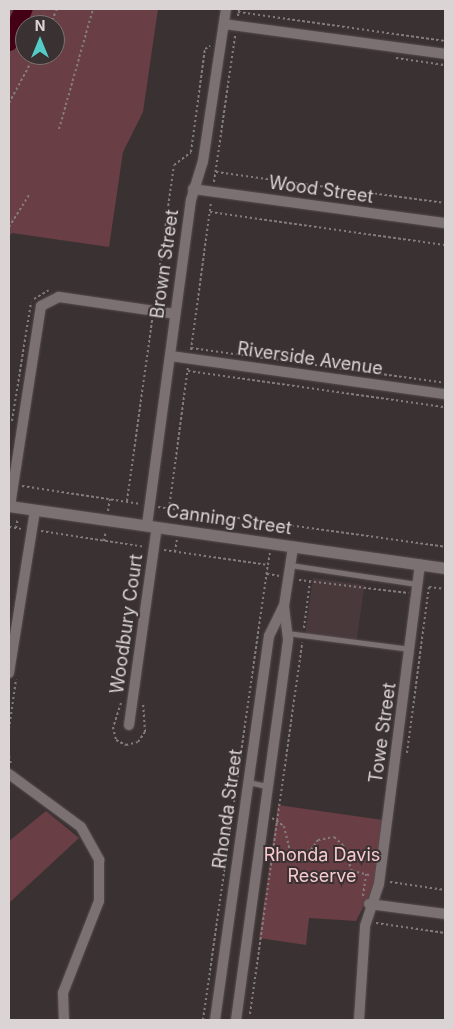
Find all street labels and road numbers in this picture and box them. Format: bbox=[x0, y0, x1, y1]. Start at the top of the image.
street label: Wood Street bbox=[267, 172, 375, 208]
street label: Brown Street bbox=[147, 208, 183, 320]
street label: Riverside Avenue bbox=[236, 338, 384, 380]
street label: Canning Street bbox=[165, 501, 293, 539]
street label: Woodbury Court bbox=[107, 553, 147, 695]
street label: Towe Street bbox=[365, 681, 401, 785]
street label: Rhonda Street bbox=[209, 748, 247, 870]

